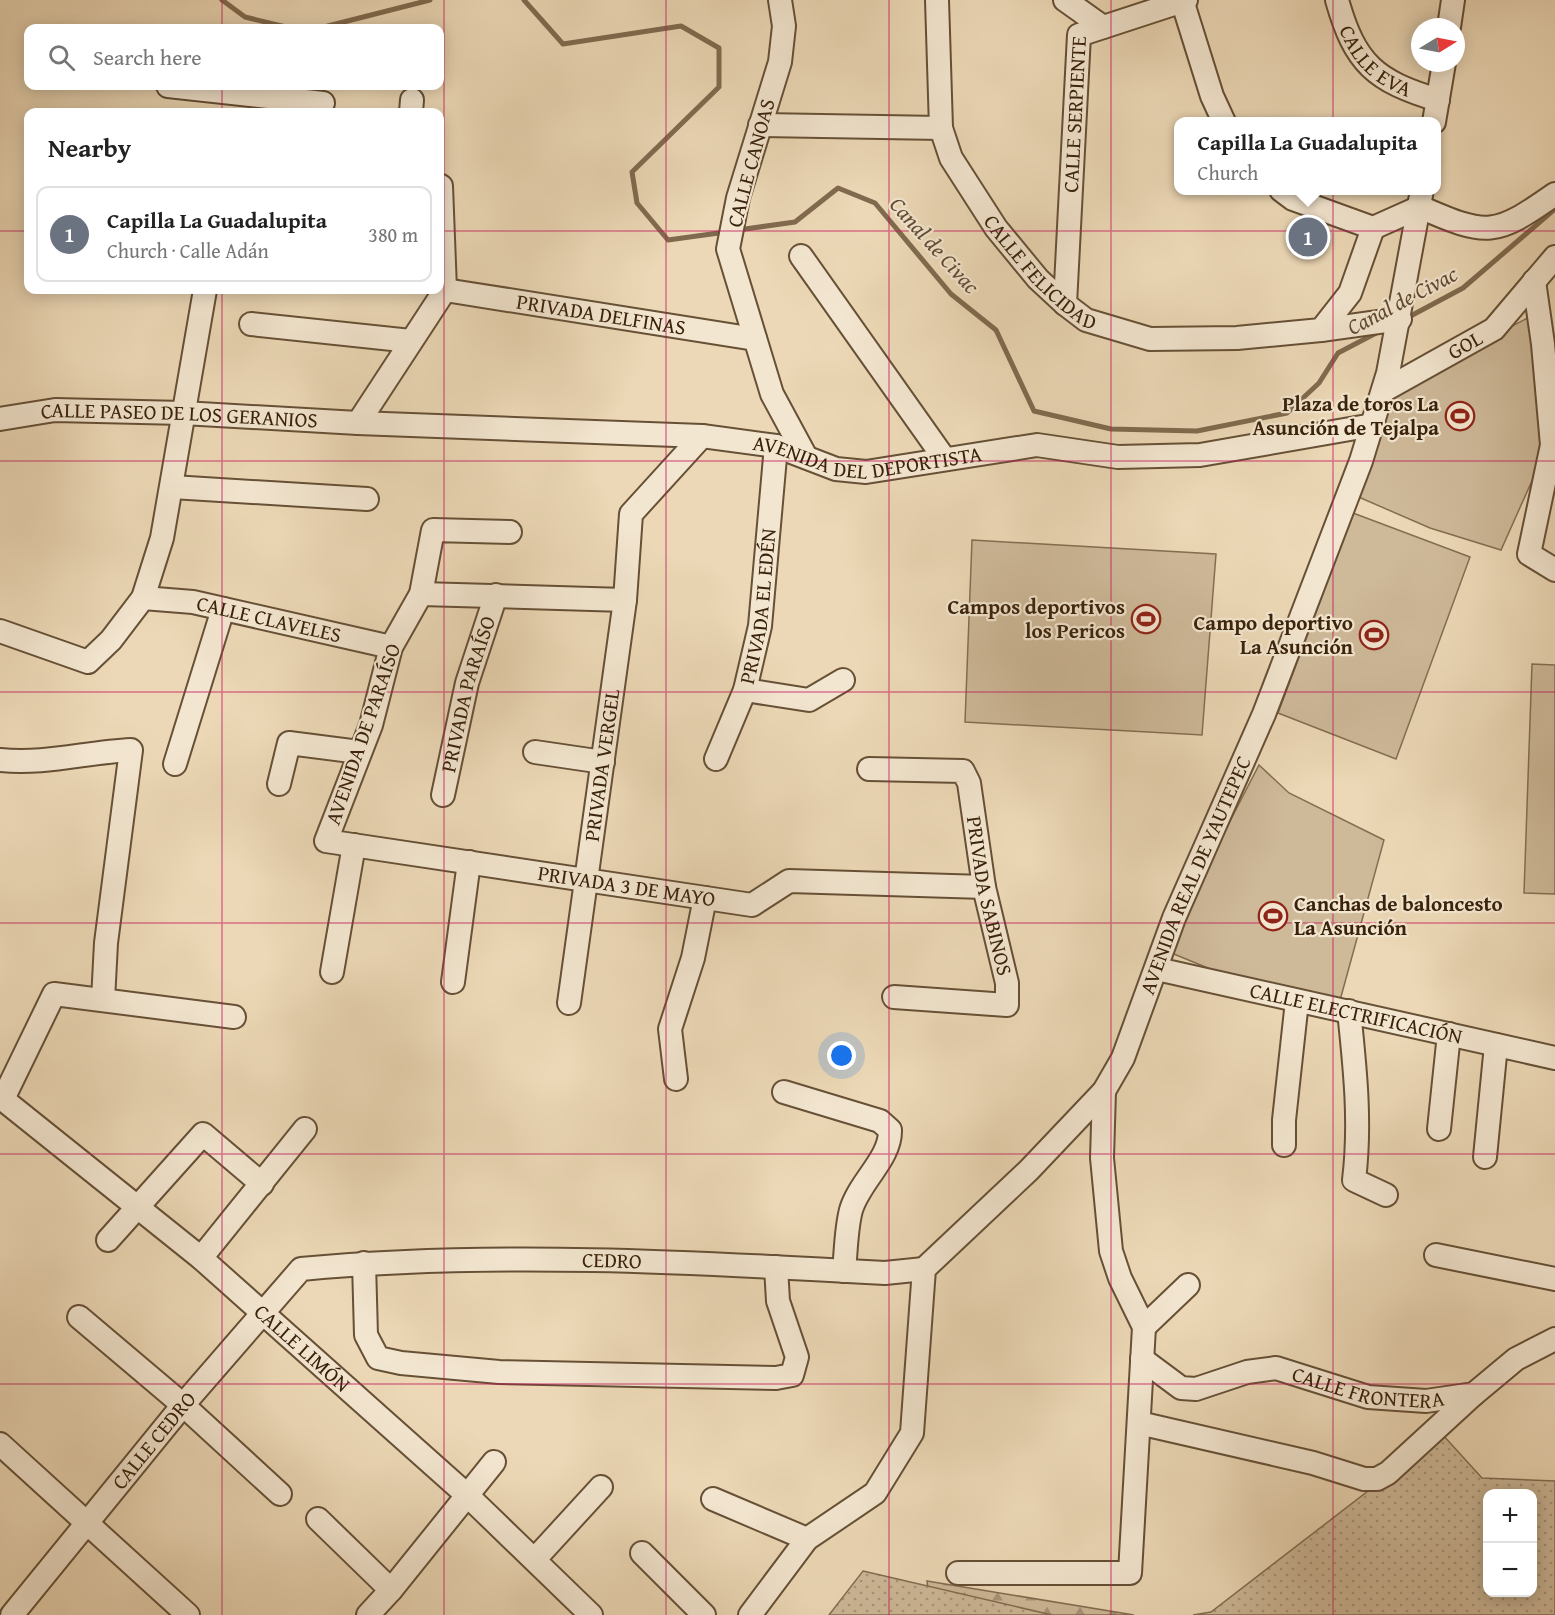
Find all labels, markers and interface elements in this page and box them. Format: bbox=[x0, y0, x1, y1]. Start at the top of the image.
north arrow bbox=[1411, 18, 1465, 72]
street label: CALLE EVA bbox=[1332, 20, 1417, 105]
search box bbox=[24, 24, 444, 90]
street label: CALLE SERPIENTE bbox=[1055, 35, 1094, 193]
icon: search bbox=[45, 41, 78, 74]
text: Search here bbox=[93, 41, 202, 73]
street label: CALLE CANOAS bbox=[719, 95, 783, 230]
popup bbox=[1174, 117, 1441, 195]
text: Capilla La Guadalupita bbox=[1198, 126, 1417, 158]
text: Nearby bbox=[48, 128, 131, 167]
text: Church bbox=[1198, 158, 1258, 187]
water label: Canal de Civac bbox=[883, 189, 988, 302]
text: Capilla La Guadalupita bbox=[107, 204, 327, 236]
street label: CALLE FELICIDAD bbox=[976, 208, 1100, 337]
pin: 1 bbox=[1288, 214, 1328, 260]
text: 1 bbox=[64, 220, 75, 249]
text: 380 m bbox=[368, 220, 418, 249]
text: Church · Calle Adán bbox=[107, 236, 269, 265]
water label: Canal de Civac bbox=[1341, 257, 1464, 343]
street label: PRIVADA DELFINAS bbox=[514, 286, 688, 343]
street label: GOL bbox=[1442, 323, 1488, 367]
place label: Plaza de toros La Asunción de Tejalpa bbox=[1253, 388, 1439, 443]
street label: CALLE PASEO DE LOS GERANIOS bbox=[38, 394, 319, 436]
sports icon: Plaza de toros La Asunción de Tejalpa bbox=[1444, 400, 1476, 432]
street label: AVENIDA DEL DEPORTISTA bbox=[751, 427, 984, 487]
street label: PRIVADA EL EDÉN bbox=[731, 527, 784, 687]
street label: CALLE CLAVELES bbox=[194, 587, 344, 650]
place label: Campos deportivos los Pericos bbox=[947, 591, 1125, 646]
sports icon: Campos deportivos los Pericos bbox=[1130, 603, 1162, 635]
place label: Campo deportivo La Asunción bbox=[1194, 607, 1354, 662]
street label: PRIVADA PARAÍSO bbox=[432, 612, 503, 775]
sports icon: Campo deportivo La Asunción bbox=[1358, 619, 1390, 651]
street label: AVENIDA DE PARAÍSO bbox=[317, 639, 408, 829]
street label: PRIVADA VERGEL bbox=[576, 687, 627, 843]
street label: AVENIDA REAL DE YAUTEPEC bbox=[1131, 751, 1259, 999]
street label: PRIVADA SABINOS bbox=[959, 814, 1021, 978]
street label: PRIVADA 3 DE MAYO bbox=[536, 857, 718, 914]
place label: Canchas de baloncesto La Asunción bbox=[1294, 888, 1503, 943]
sports icon: Canchas de baloncesto La Asunción bbox=[1257, 900, 1289, 932]
street label: CALLE ELECTRIFICACIÓN bbox=[1247, 974, 1466, 1052]
your location bbox=[827, 1041, 856, 1070]
street label: CEDRO bbox=[582, 1244, 642, 1276]
street label: CALLE LIMÓN bbox=[247, 1296, 358, 1399]
street label: CALLE FRONTERA bbox=[1288, 1358, 1447, 1416]
street label: CALLE CEDRO bbox=[104, 1384, 203, 1496]
map controls bbox=[1483, 1489, 1537, 1597]
button: + bbox=[1483, 1489, 1537, 1543]
button: − bbox=[1483, 1543, 1537, 1597]

